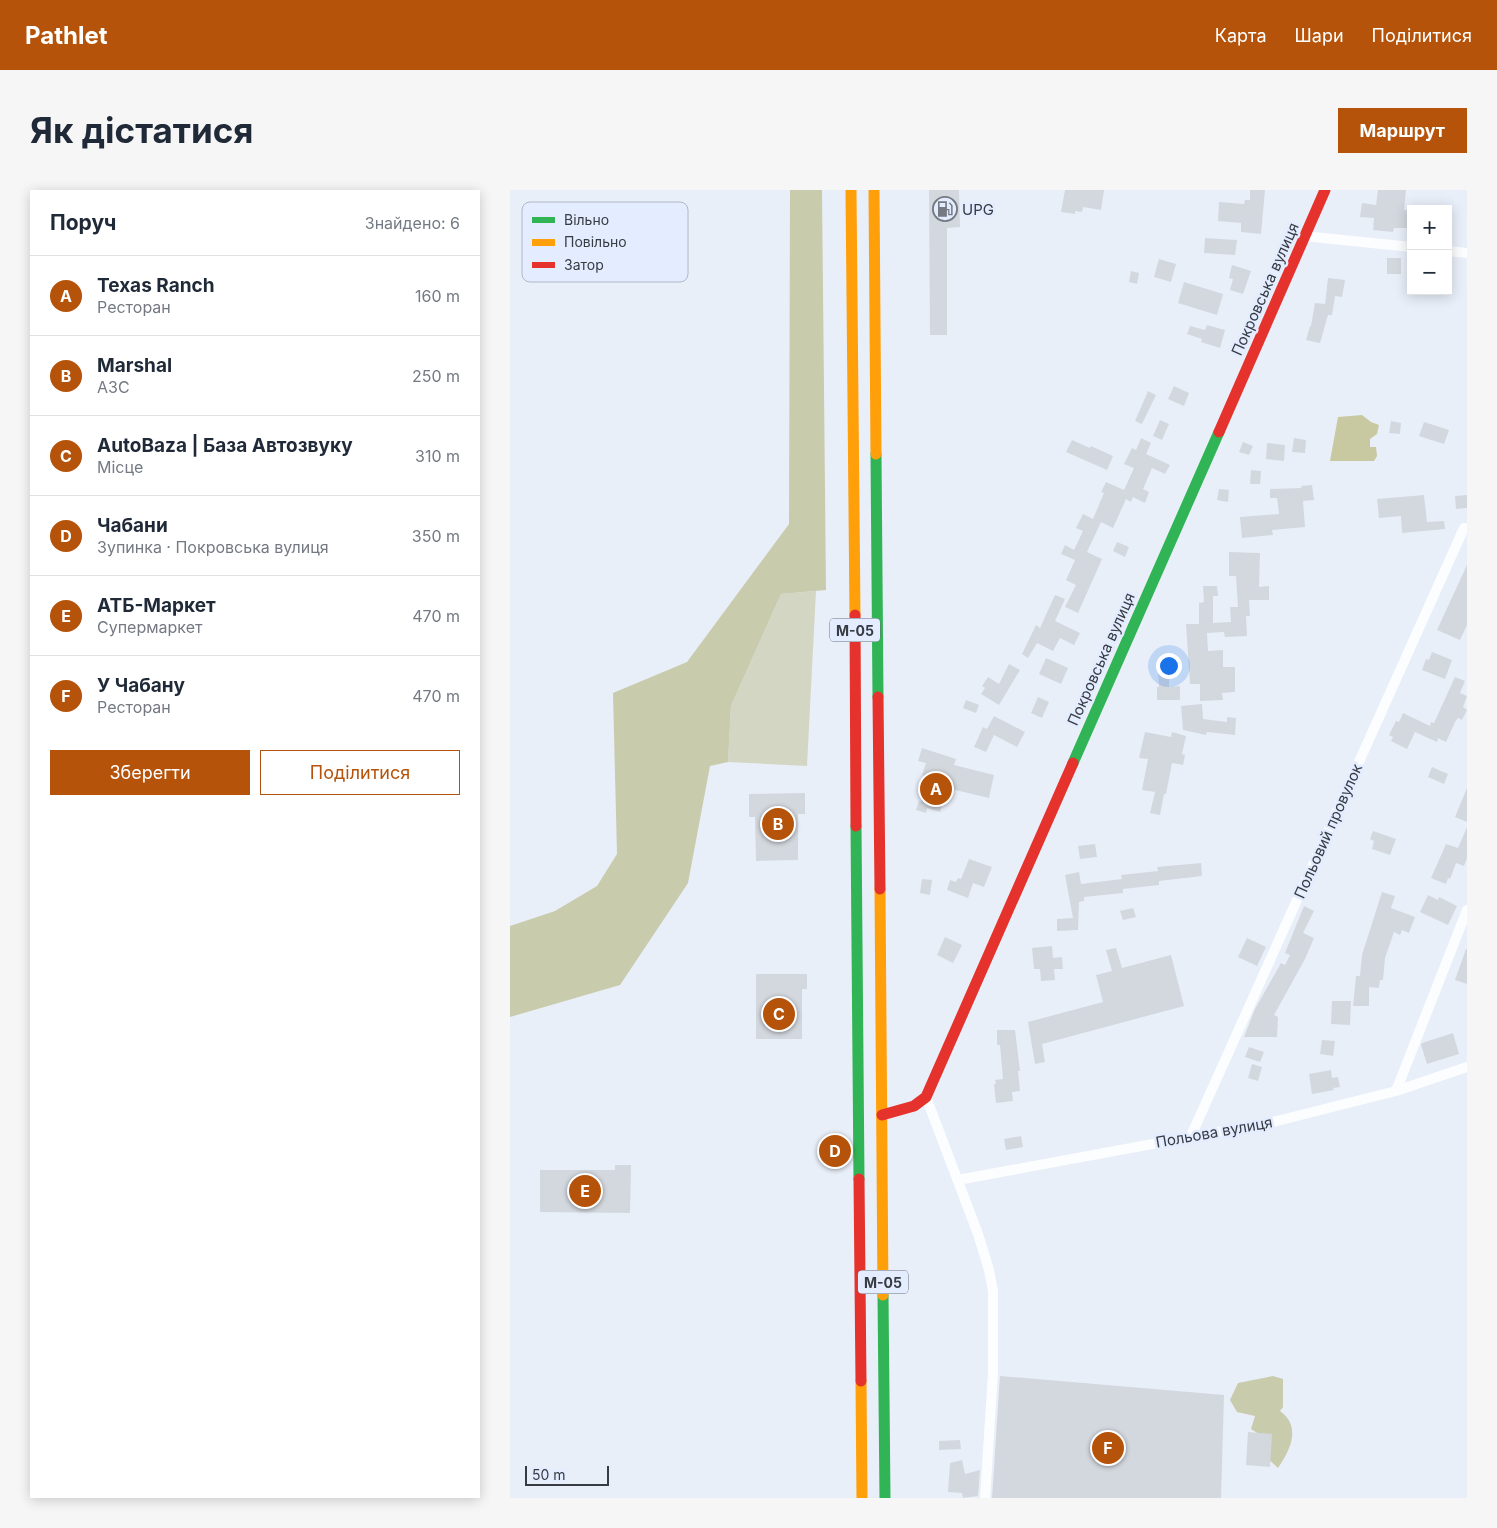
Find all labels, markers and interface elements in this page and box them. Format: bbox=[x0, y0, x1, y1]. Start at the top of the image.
text: Pathlet bbox=[25, 21, 108, 50]
text: Карта bbox=[1215, 25, 1267, 46]
text: Шари bbox=[1295, 25, 1344, 46]
text: Поділитися bbox=[1372, 25, 1472, 46]
button: Маршрут bbox=[1338, 108, 1467, 153]
text: Як дістатися bbox=[30, 109, 254, 151]
fuel station icon: UPG bbox=[932, 196, 958, 222]
place label: UPG bbox=[962, 200, 994, 219]
legend bbox=[522, 202, 688, 282]
map controls bbox=[1407, 205, 1452, 295]
button: + bbox=[1407, 205, 1452, 250]
text: Поруч bbox=[50, 210, 117, 235]
text: Вільно bbox=[564, 211, 609, 228]
text: Знайдено: 6 bbox=[365, 213, 460, 233]
street label: Покровська вулиця bbox=[1227, 220, 1303, 358]
text: Повільно bbox=[564, 233, 627, 250]
button: − bbox=[1407, 250, 1452, 295]
text: Затор bbox=[564, 256, 604, 273]
text: Texas Ranch bbox=[97, 274, 215, 297]
text: A bbox=[60, 286, 72, 306]
text: 160 m bbox=[415, 286, 460, 306]
text: Ресторан bbox=[97, 297, 171, 317]
text: Marshal bbox=[97, 354, 172, 377]
text: B bbox=[61, 366, 71, 386]
text: 250 m bbox=[412, 366, 460, 386]
text: АЗС bbox=[97, 377, 130, 397]
text: AutoBaza | База Автозвуку bbox=[97, 434, 353, 457]
text: C bbox=[60, 446, 72, 466]
text: 310 m bbox=[415, 446, 460, 466]
text: Місце bbox=[97, 457, 143, 477]
text: Чабани bbox=[97, 514, 168, 537]
text: D bbox=[60, 526, 72, 546]
text: 350 m bbox=[412, 526, 460, 546]
text: Зупинка · Покровська вулиця bbox=[97, 537, 329, 557]
street label: Покровська вулиця bbox=[1063, 590, 1139, 728]
text: АТБ-Маркет bbox=[97, 594, 216, 617]
text: E bbox=[61, 606, 71, 626]
text: 470 m bbox=[412, 606, 460, 626]
text: Супермаркет bbox=[97, 617, 202, 637]
road number: М-05 bbox=[830, 618, 880, 642]
your location bbox=[1156, 653, 1182, 679]
text: У Чабану bbox=[97, 674, 185, 697]
text: F bbox=[61, 686, 71, 706]
text: 470 m bbox=[412, 686, 460, 706]
text: Ресторан bbox=[97, 697, 171, 717]
button: Зберегти bbox=[50, 750, 250, 795]
button: Поділитися bbox=[260, 750, 460, 795]
street label: Польовий провулок bbox=[1290, 761, 1366, 901]
pin: A bbox=[920, 770, 952, 808]
pin: B bbox=[762, 805, 794, 843]
pin: C bbox=[763, 995, 795, 1033]
street label: Польова вулиця bbox=[1154, 1112, 1274, 1152]
pin: D bbox=[819, 1132, 851, 1170]
pin: E bbox=[569, 1172, 601, 1210]
road number: М-05 bbox=[858, 1270, 908, 1294]
pin: F bbox=[1092, 1429, 1124, 1467]
scale bar bbox=[525, 1463, 609, 1486]
text: 50 m bbox=[532, 1466, 566, 1483]

